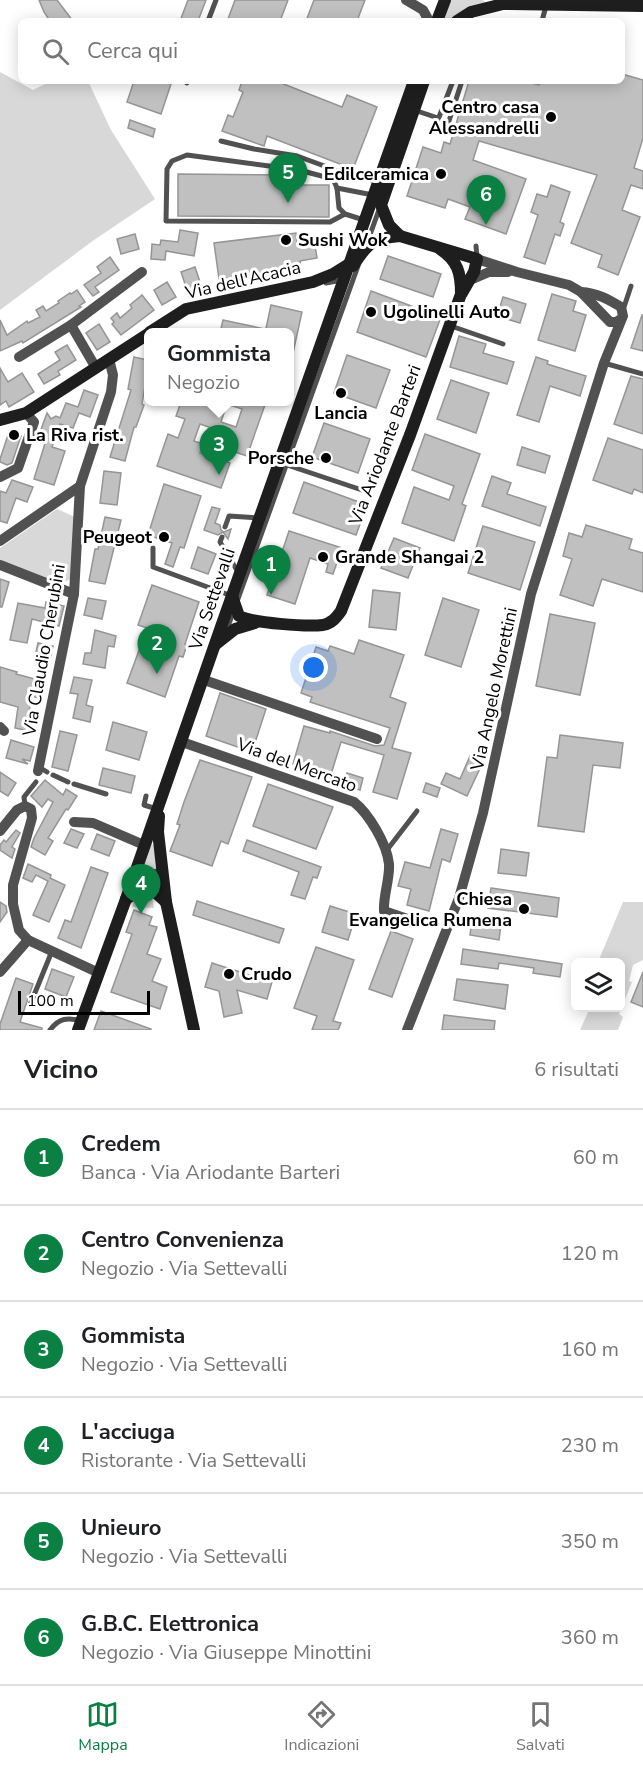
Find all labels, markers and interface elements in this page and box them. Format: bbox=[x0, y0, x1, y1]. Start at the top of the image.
search box bbox=[18, 18, 625, 84]
icon: search bbox=[39, 35, 72, 68]
text: Cerca qui bbox=[87, 36, 178, 66]
place label: Centro casa Alessandrelli bbox=[429, 95, 539, 140]
marker: Centro casa Alessandrelli bbox=[544, 110, 558, 124]
pin: 5 bbox=[268, 154, 308, 203]
place label: Edilceramica bbox=[324, 162, 429, 186]
marker: Edilceramica bbox=[434, 167, 448, 181]
pin: 6 bbox=[466, 176, 506, 225]
place label: Sushi Wok bbox=[298, 228, 388, 252]
marker: Sushi Wok bbox=[279, 233, 293, 247]
street label: Via dell'Acacia bbox=[182, 255, 303, 305]
place label: Ugolinelli Auto bbox=[383, 300, 510, 324]
marker: Ugolinelli Auto bbox=[364, 305, 378, 319]
popup bbox=[144, 328, 294, 406]
text: Gommista bbox=[167, 339, 271, 369]
street label: Via Ariodante Barteri bbox=[343, 361, 427, 530]
text: Negozio bbox=[167, 369, 240, 396]
marker: Lancia bbox=[334, 386, 348, 400]
place label: Lancia bbox=[314, 401, 368, 425]
place label: La Riva rist. bbox=[26, 423, 124, 447]
pin: 3 bbox=[200, 426, 238, 475]
marker: La Riva rist. bbox=[7, 428, 21, 442]
place label: Porsche bbox=[248, 446, 314, 470]
marker: Porsche bbox=[319, 451, 333, 465]
place label: Peugeot bbox=[83, 525, 152, 549]
marker: Peugeot bbox=[157, 530, 171, 544]
street label: Via Settevalli bbox=[183, 545, 241, 654]
place label: Grande Shangai 2 bbox=[335, 545, 484, 569]
pin: 1 bbox=[252, 546, 290, 595]
marker: Grande Shangai 2 bbox=[316, 550, 330, 564]
street label: Via Claudio Cherubini bbox=[17, 562, 71, 739]
street label: Via Angelo Morettini bbox=[465, 605, 523, 774]
pin: 2 bbox=[138, 624, 176, 674]
your location bbox=[299, 653, 328, 682]
street label: Via del Mercato bbox=[233, 732, 360, 798]
pin: 4 bbox=[122, 864, 160, 914]
place label: Chiesa Evangelica Rumena bbox=[349, 887, 512, 932]
marker: Chiesa Evangelica Rumena bbox=[517, 902, 531, 916]
map controls bbox=[571, 958, 625, 1012]
button: layers bbox=[571, 958, 625, 1012]
place label: Crudo bbox=[241, 962, 292, 986]
marker: Crudo bbox=[222, 967, 236, 981]
scale bar bbox=[18, 988, 150, 1016]
text: 100 m bbox=[27, 990, 74, 1012]
text: Vicino bbox=[24, 1052, 98, 1087]
text: 6 risultati bbox=[534, 1056, 619, 1083]
text: Credem bbox=[81, 1129, 161, 1159]
text: 1 bbox=[38, 1144, 50, 1171]
text: 60 m bbox=[573, 1144, 619, 1171]
text: Banca · Via Ariodante Barteri bbox=[81, 1159, 340, 1186]
text: Centro Convenienza bbox=[81, 1225, 284, 1255]
text: 2 bbox=[38, 1240, 50, 1267]
text: 120 m bbox=[561, 1240, 619, 1267]
text: Negozio · Via Settevalli bbox=[81, 1255, 287, 1282]
text: Gommista bbox=[81, 1321, 185, 1351]
text: 3 bbox=[38, 1336, 50, 1363]
text: 160 m bbox=[561, 1336, 619, 1363]
text: Negozio · Via Settevalli bbox=[81, 1351, 287, 1378]
text: L'acciuga bbox=[81, 1417, 175, 1447]
text: 4 bbox=[38, 1432, 50, 1459]
text: 230 m bbox=[561, 1432, 619, 1459]
text: Ristorante · Via Settevalli bbox=[81, 1447, 306, 1474]
text: Unieuro bbox=[81, 1513, 162, 1543]
text: 5 bbox=[38, 1528, 50, 1555]
text: 350 m bbox=[561, 1528, 619, 1555]
text: Negozio · Via Settevalli bbox=[81, 1543, 287, 1570]
text: G.B.C. Elettronica bbox=[81, 1609, 259, 1639]
text: 6 bbox=[38, 1624, 50, 1651]
text: 360 m bbox=[561, 1624, 619, 1651]
text: Negozio · Via Giuseppe Minottini bbox=[81, 1639, 371, 1666]
tab: Mappa bbox=[78, 1698, 128, 1756]
tab: Indicazioni bbox=[284, 1698, 359, 1756]
tab: Salvati bbox=[516, 1698, 565, 1756]

